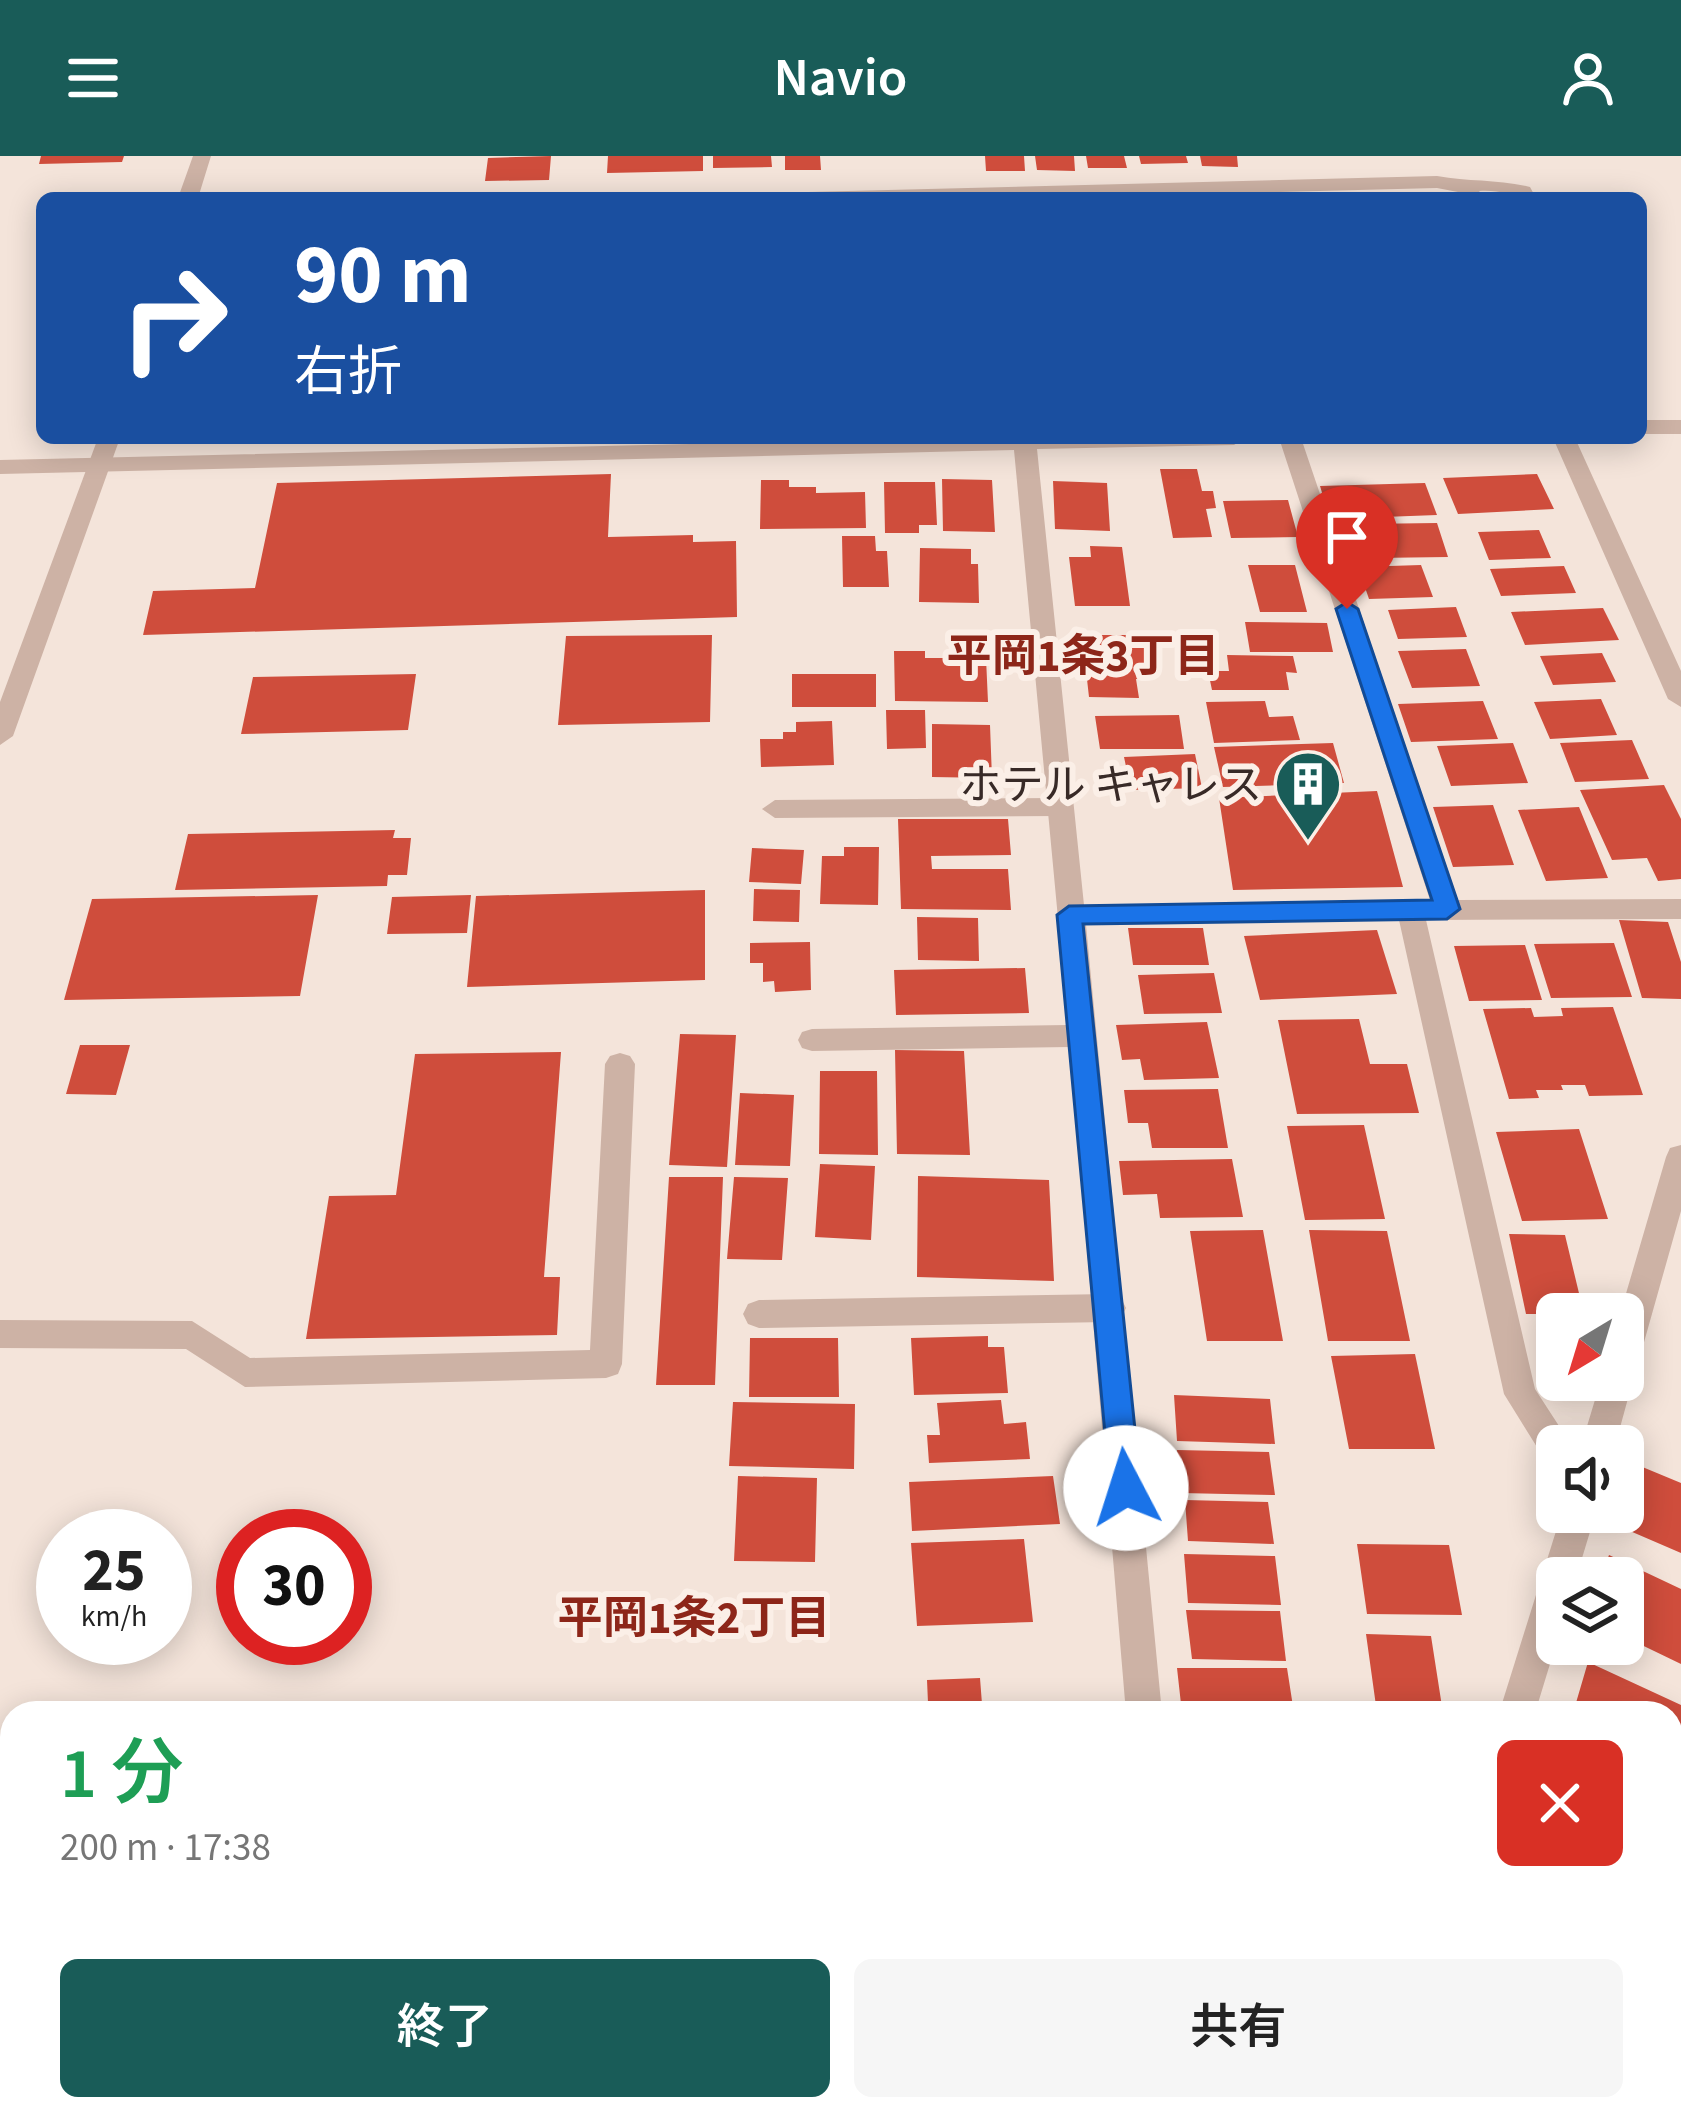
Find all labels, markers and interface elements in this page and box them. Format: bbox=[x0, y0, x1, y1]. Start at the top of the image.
text: Navio bbox=[774, 40, 907, 117]
icon: menu bbox=[60, 45, 126, 111]
icon: person bbox=[1555, 45, 1621, 111]
text: 90 m bbox=[294, 216, 472, 336]
icon: right bbox=[96, 240, 252, 396]
text: 右折 bbox=[294, 335, 402, 412]
pin bbox=[1296, 486, 1398, 609]
icon: arrive bbox=[1314, 504, 1380, 570]
district label: 平岡1条3丁目 bbox=[947, 625, 1219, 689]
building icon: ホテル キャレス bbox=[1273, 749, 1343, 843]
place label: ホテル キャレス bbox=[960, 756, 1262, 816]
north arrow bbox=[1536, 1293, 1644, 1401]
map controls bbox=[1536, 1293, 1644, 1665]
position arrow bbox=[1063, 1425, 1189, 1551]
button: sound bbox=[1536, 1425, 1644, 1533]
speed limit sign: 30 bbox=[216, 1509, 372, 1665]
text: 25 bbox=[82, 1529, 146, 1614]
button: layers bbox=[1536, 1557, 1644, 1665]
district label: 平岡1条2丁目 bbox=[558, 1587, 830, 1651]
text: km/h bbox=[81, 1595, 147, 1638]
text: 1 分 bbox=[60, 1723, 183, 1826]
button: close bbox=[1497, 1740, 1623, 1866]
text: 200 m · 17:38 bbox=[60, 1820, 271, 1876]
button: 終了 bbox=[60, 1959, 830, 2097]
button: 共有 bbox=[854, 1959, 1623, 2097]

